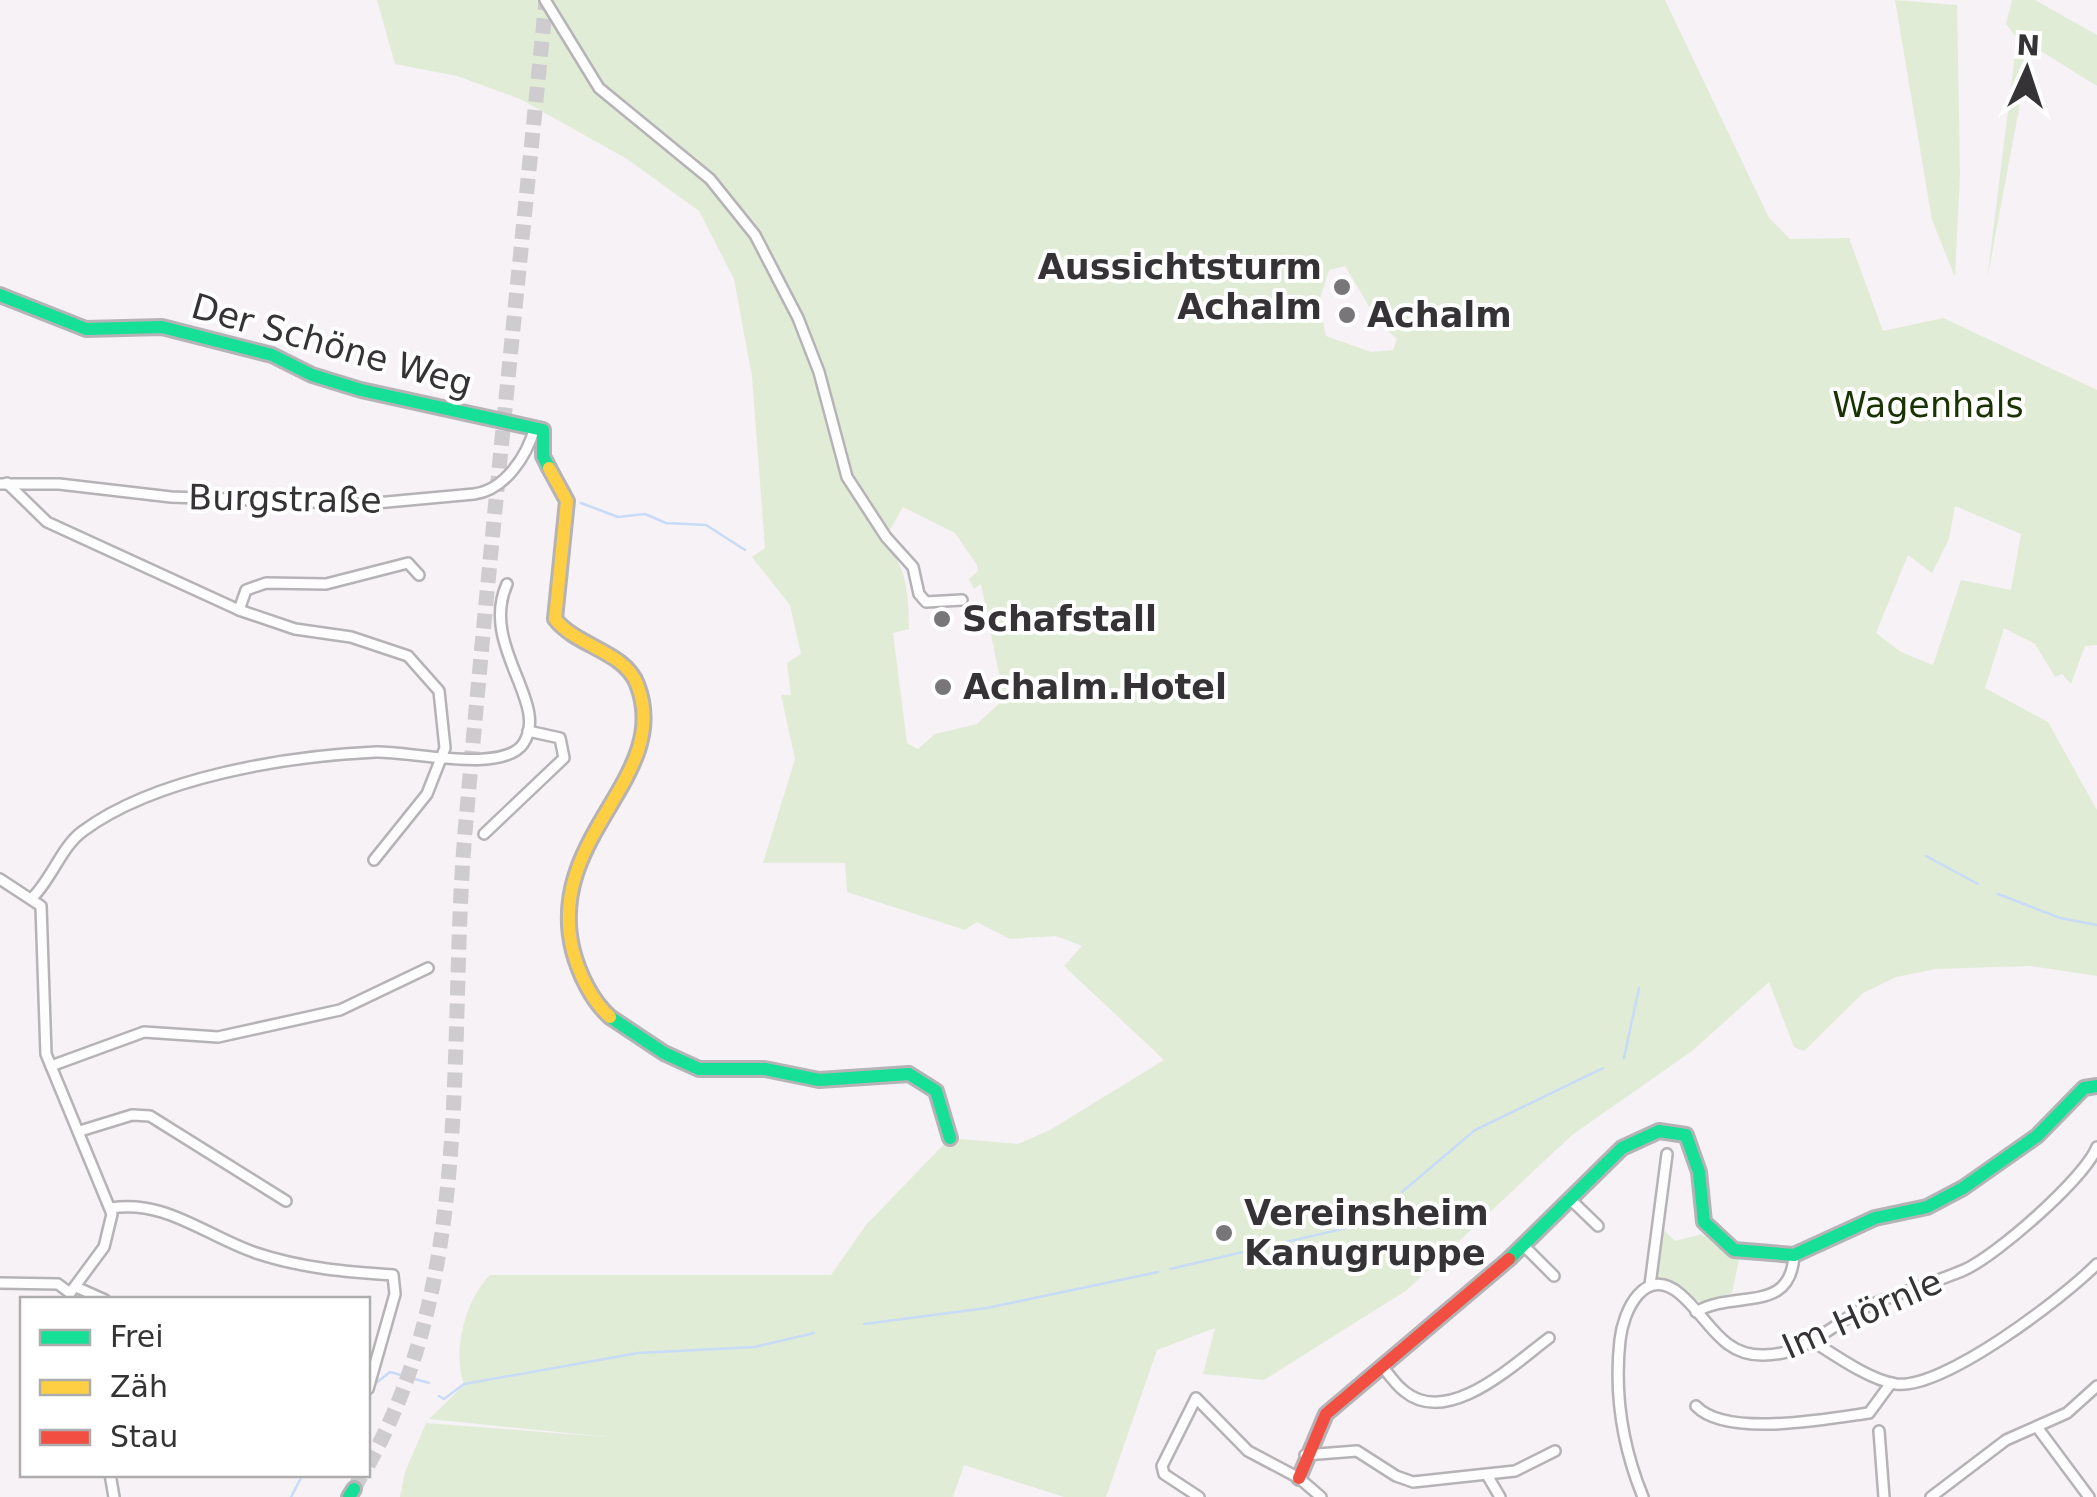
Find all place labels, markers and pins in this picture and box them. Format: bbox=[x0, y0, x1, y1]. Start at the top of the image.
place label: Aussichtsturm Achalm bbox=[1038, 247, 1322, 327]
marker: Aussichtsturm Achalm bbox=[1331, 276, 1353, 298]
place label: Achalm bbox=[1367, 295, 1512, 335]
marker: Achalm bbox=[1336, 304, 1358, 326]
place label: Schafstall bbox=[962, 599, 1157, 639]
marker: Schafstall bbox=[931, 608, 953, 630]
place label: Achalm.Hotel bbox=[963, 667, 1227, 707]
marker: Achalm.Hotel bbox=[932, 676, 954, 698]
place label: Vereinsheim Kanugruppe bbox=[1244, 1193, 1489, 1273]
marker: Vereinsheim Kanugruppe bbox=[1213, 1222, 1235, 1244]

